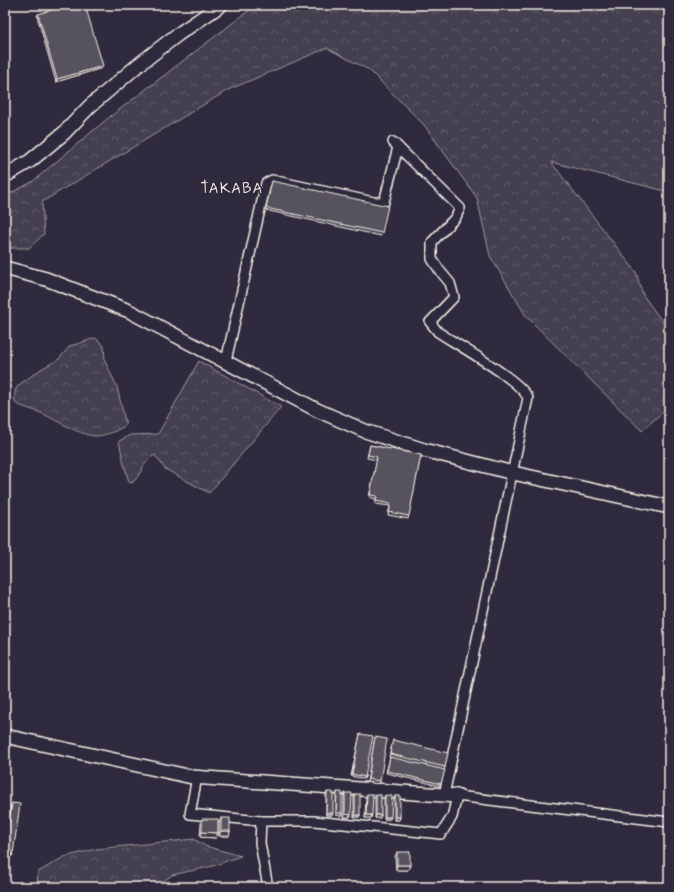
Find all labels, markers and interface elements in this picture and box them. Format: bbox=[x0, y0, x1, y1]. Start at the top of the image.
district label: TAKABA bbox=[201, 179, 263, 199]

